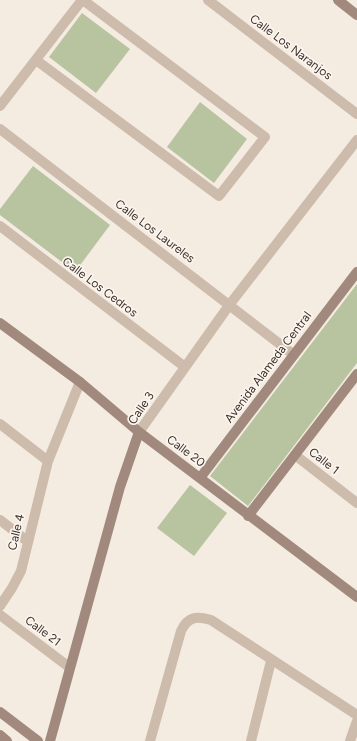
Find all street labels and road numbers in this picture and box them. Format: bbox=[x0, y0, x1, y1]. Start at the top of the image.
street label: Calle Los Naranjos bbox=[247, 12, 335, 83]
street label: Calle Los Laureles bbox=[113, 197, 198, 266]
street label: Calle Los Cedros bbox=[60, 254, 141, 320]
street label: Avenida Alameda Central bbox=[222, 309, 314, 425]
street label: Calle 3 bbox=[125, 389, 157, 427]
street label: Calle 20 bbox=[164, 432, 208, 470]
street label: Calle 1 bbox=[306, 445, 342, 477]
street label: Calle 4 bbox=[5, 512, 27, 552]
street label: Calle 21 bbox=[22, 613, 64, 649]

